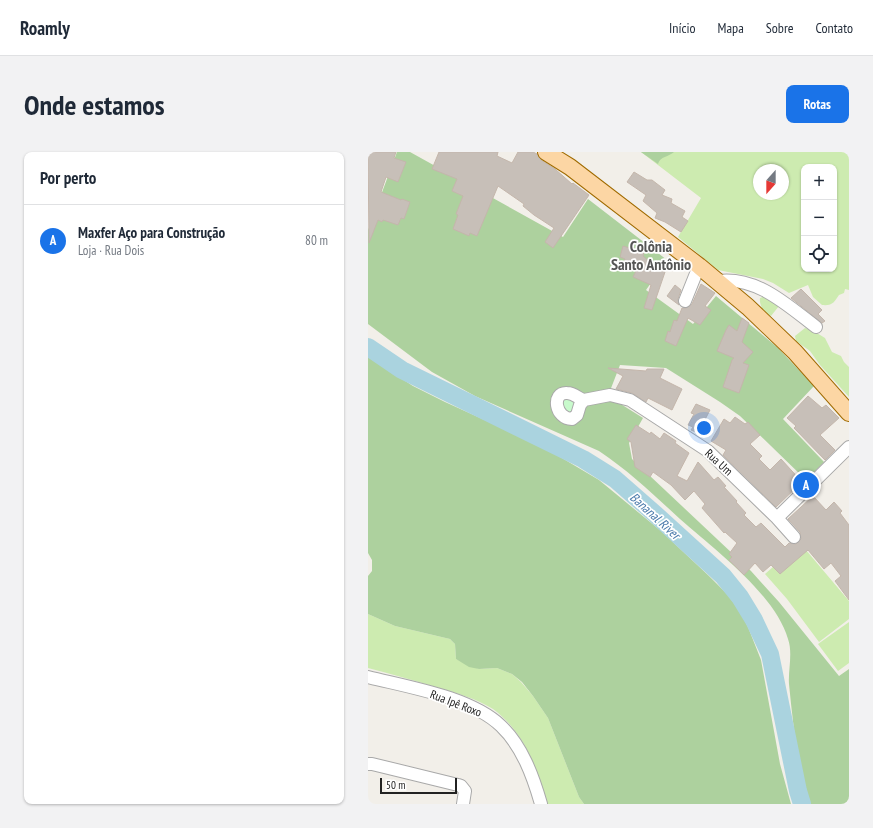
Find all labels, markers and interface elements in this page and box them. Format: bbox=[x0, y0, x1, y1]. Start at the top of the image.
text: Roamly bbox=[20, 16, 70, 40]
text: Início bbox=[669, 19, 696, 37]
text: Mapa bbox=[718, 19, 744, 37]
text: Sobre bbox=[766, 19, 794, 37]
text: Contato bbox=[816, 19, 853, 37]
button: Rotas bbox=[786, 85, 849, 123]
text: Onde estamos bbox=[24, 86, 165, 123]
north arrow bbox=[753, 164, 789, 200]
map controls bbox=[801, 164, 837, 272]
button: + bbox=[801, 164, 837, 200]
text: Por perto bbox=[40, 167, 96, 189]
button: − bbox=[801, 200, 837, 236]
text: Maxfer Aço para Construção bbox=[78, 223, 225, 242]
text: A bbox=[50, 232, 56, 249]
text: 80 m bbox=[305, 232, 328, 249]
district label: Colônia Santo Antônio bbox=[611, 236, 691, 274]
button: locate bbox=[801, 236, 837, 272]
text: Loja · Rua Dois bbox=[78, 242, 144, 259]
your location bbox=[694, 418, 714, 438]
street label: Rua Um bbox=[702, 446, 736, 479]
pin: A bbox=[793, 470, 819, 500]
water label: Bananal River bbox=[626, 489, 686, 545]
street label: Rua Ipê Roxo bbox=[428, 686, 484, 720]
scale bar bbox=[380, 776, 457, 795]
text: 50 m bbox=[386, 778, 405, 792]

